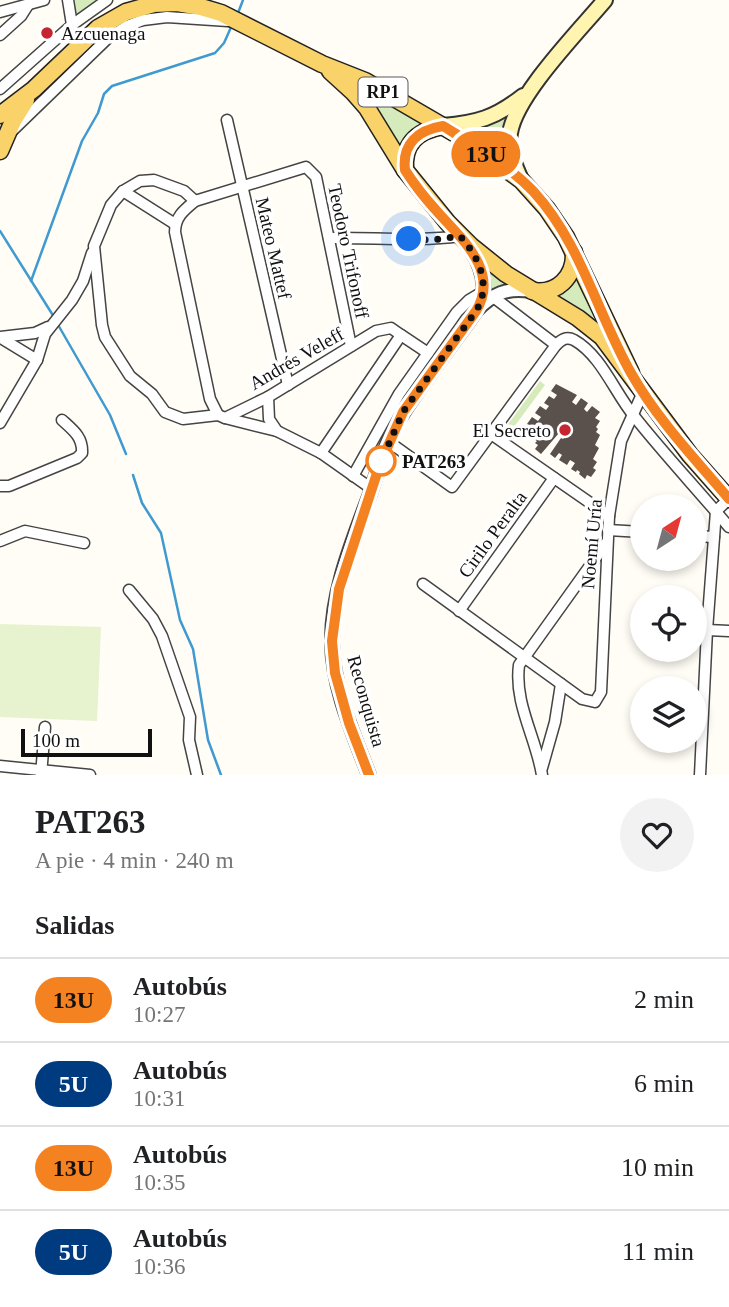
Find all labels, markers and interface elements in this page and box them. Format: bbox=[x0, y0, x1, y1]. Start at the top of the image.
place label: Azcuenaga bbox=[61, 23, 146, 44]
marker: Azcuenaga bbox=[39, 25, 55, 41]
road number: RP1 bbox=[358, 78, 408, 106]
line badge: 13U bbox=[446, 131, 526, 177]
text: 13U bbox=[465, 141, 507, 167]
street label: Teodoro Trifonoff bbox=[324, 182, 373, 321]
street label: Mateo Mattef bbox=[252, 195, 296, 302]
your location bbox=[391, 221, 426, 256]
street label: Andrés Veleff bbox=[245, 323, 348, 394]
place label: El Secreto bbox=[472, 420, 551, 441]
marker: El Secreto bbox=[557, 422, 573, 438]
marker: PAT263 bbox=[366, 446, 396, 476]
place label: PAT263 bbox=[402, 451, 466, 472]
street label: Cirilo Peralta bbox=[454, 486, 531, 582]
north arrow bbox=[630, 494, 707, 570]
map controls bbox=[630, 494, 707, 753]
street label: Noemí Uría bbox=[577, 498, 606, 590]
button: locate bbox=[630, 585, 707, 662]
street label: Reconquista bbox=[343, 653, 390, 750]
button: layers bbox=[630, 676, 707, 753]
scale bar bbox=[21, 726, 152, 758]
text: 100 m bbox=[32, 730, 80, 751]
button: heart bbox=[620, 798, 694, 872]
text: PAT263 bbox=[35, 804, 146, 840]
text: A pie · 4 min · 240 m bbox=[35, 848, 234, 873]
text: Salidas bbox=[35, 911, 115, 940]
text: Autobús bbox=[133, 972, 227, 1001]
text: 2 min bbox=[634, 985, 694, 1014]
text: 13U bbox=[53, 987, 94, 1013]
text: 10:27 bbox=[133, 1002, 185, 1027]
text: Autobús bbox=[133, 1056, 227, 1085]
text: 6 min bbox=[634, 1069, 694, 1098]
text: 5U bbox=[59, 1071, 88, 1097]
text: 10:31 bbox=[133, 1086, 185, 1111]
text: Autobús bbox=[133, 1140, 227, 1169]
text: 10 min bbox=[621, 1153, 694, 1182]
text: 13U bbox=[53, 1155, 94, 1181]
text: 10:35 bbox=[133, 1170, 185, 1195]
text: Autobús bbox=[133, 1224, 227, 1253]
text: 11 min bbox=[622, 1237, 694, 1266]
text: 5U bbox=[59, 1239, 88, 1265]
text: 10:36 bbox=[133, 1254, 185, 1279]

